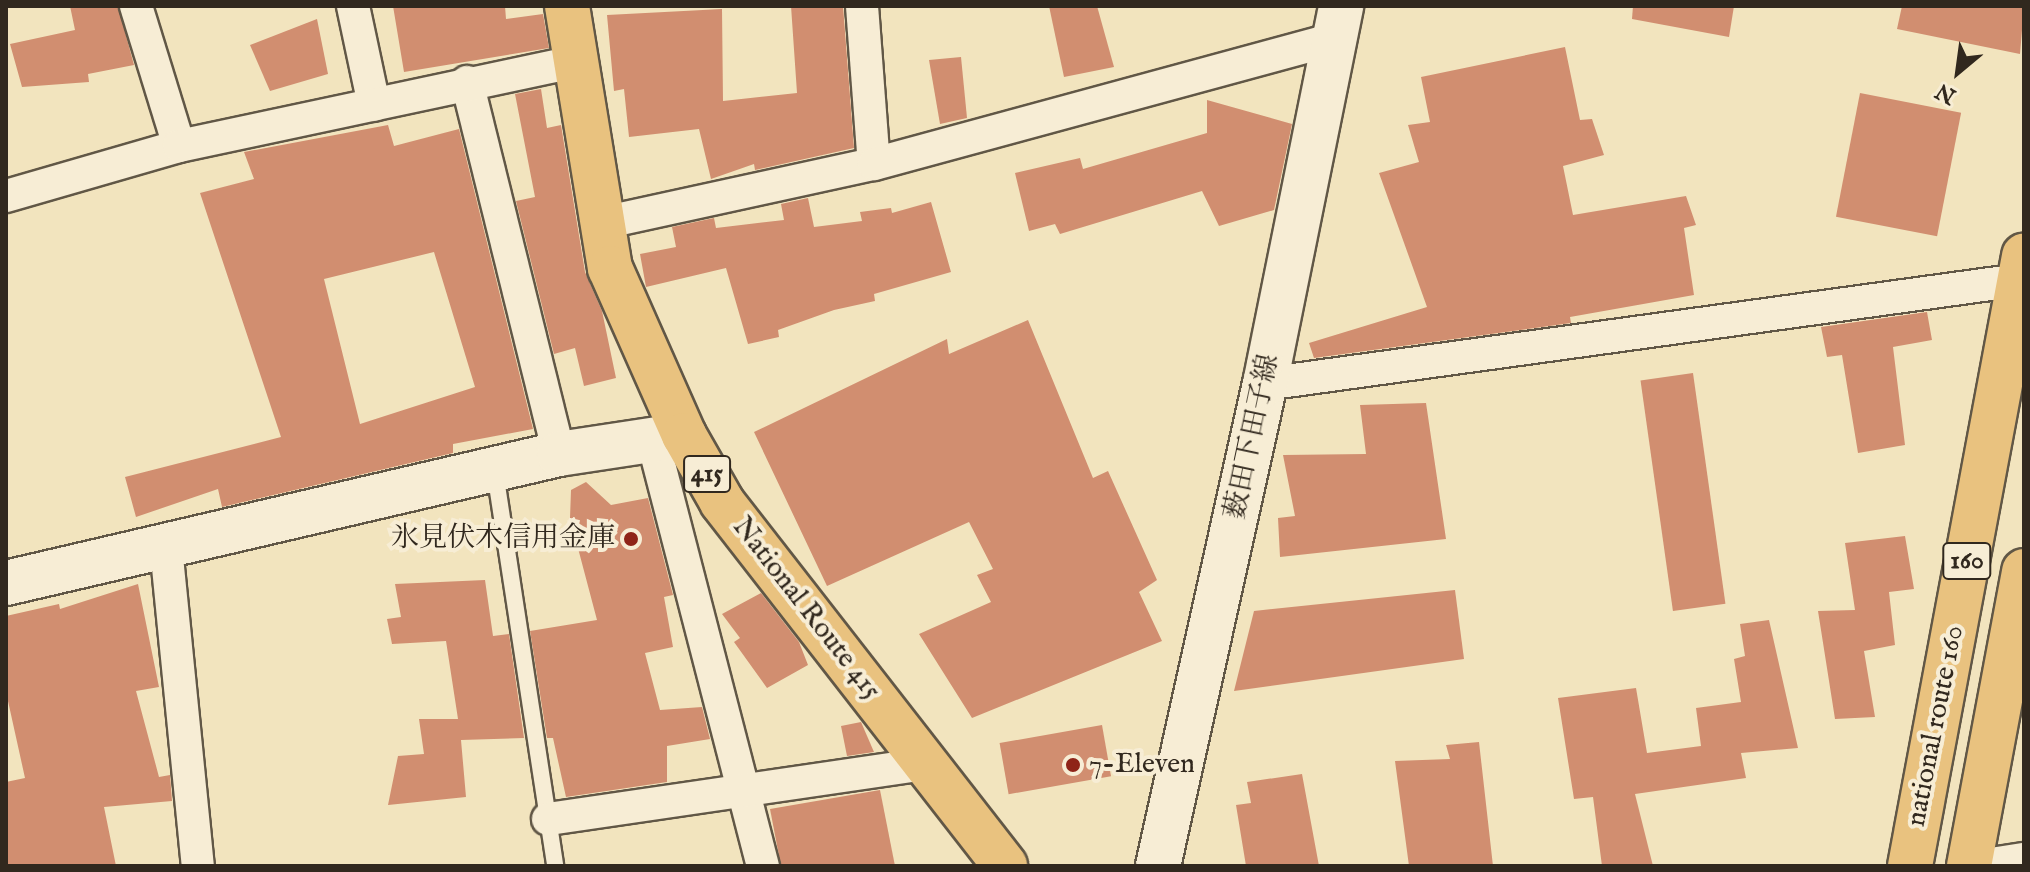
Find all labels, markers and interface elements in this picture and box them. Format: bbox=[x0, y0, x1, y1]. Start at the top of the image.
north arrow bbox=[1918, 32, 1998, 112]
text: N bbox=[1931, 76, 1961, 110]
street label: 薮田下田子線 bbox=[1219, 351, 1287, 523]
road number: 415 bbox=[683, 452, 731, 496]
street label: National Route 415 bbox=[724, 511, 888, 707]
place label: 氷見伏木信用金庫 bbox=[391, 522, 615, 556]
marker: 氷見伏木信用金庫 bbox=[622, 530, 640, 548]
road number: 160 bbox=[1941, 539, 1993, 583]
street label: national route 160 bbox=[1900, 623, 1972, 829]
place label: 7-Eleven bbox=[1089, 748, 1195, 782]
marker: 7-Eleven bbox=[1064, 756, 1082, 774]

